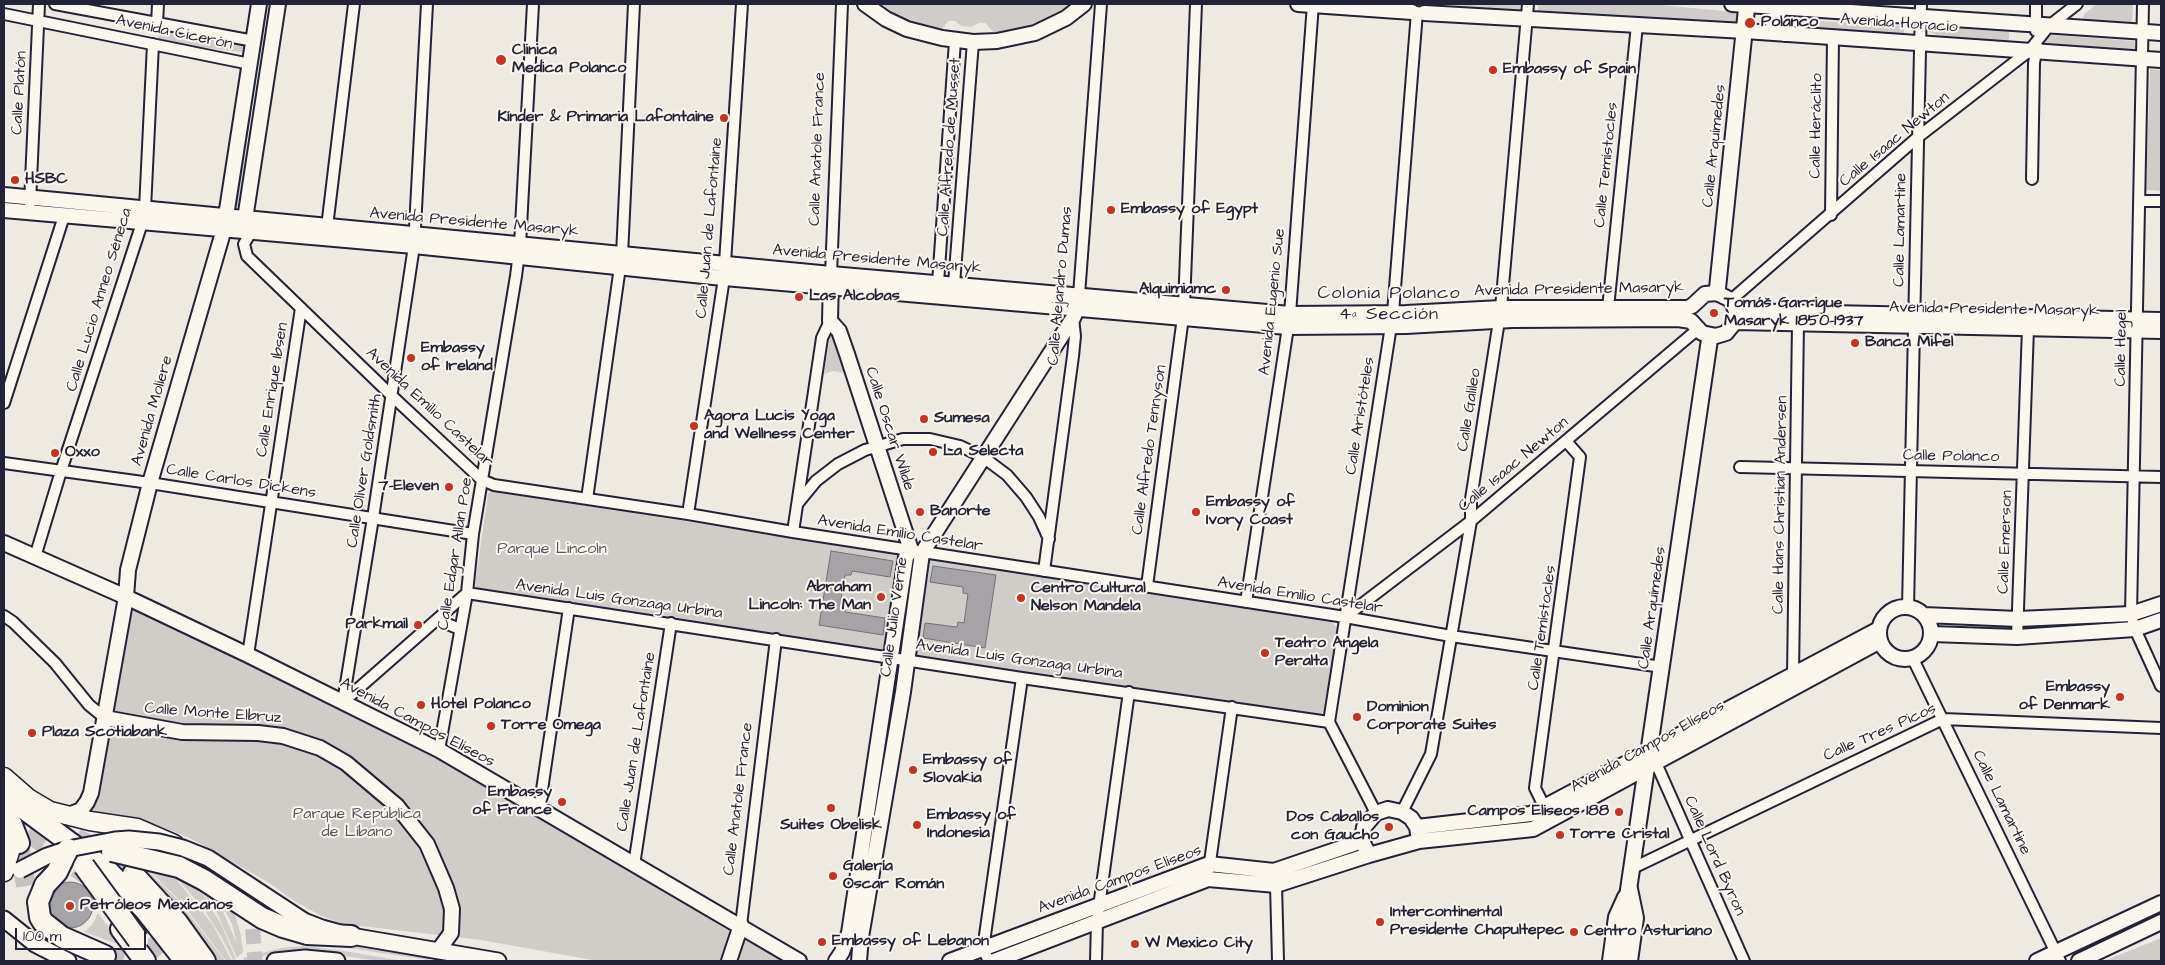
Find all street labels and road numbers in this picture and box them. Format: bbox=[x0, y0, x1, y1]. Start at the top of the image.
street label: Avenida Horacio bbox=[1840, 10, 1958, 38]
street label: Avenida Cicerón bbox=[114, 11, 234, 55]
street label: Calle Platón bbox=[8, 51, 32, 135]
street label: Calle Alfredo de Musset bbox=[934, 57, 966, 237]
street label: Calle Anatole France bbox=[806, 72, 830, 226]
street label: Calle Heráclito bbox=[1806, 73, 1828, 179]
street label: Calle Arquímedes bbox=[1699, 84, 1731, 208]
street label: Calle Isaac Newton bbox=[1836, 88, 1954, 192]
street label: Calle Temístocles bbox=[1591, 101, 1623, 229]
street label: Calle Juan de Lafontaine bbox=[693, 137, 727, 319]
street label: Calle Lamartine bbox=[1890, 173, 1912, 287]
street label: Avenida Presidente Masaryk bbox=[369, 204, 579, 242]
street label: Calle Lucio Anneo Séneca bbox=[63, 206, 137, 394]
street label: Calle Alejandro Dumas bbox=[1044, 206, 1078, 366]
street label: Avenida Eugenio Sue bbox=[1256, 228, 1290, 376]
street label: Avenida Presidente Masaryk bbox=[772, 241, 982, 279]
street label: Avenida Presidente Masaryk bbox=[1474, 279, 1684, 301]
street label: Avenida Presidente Masaryk bbox=[1889, 299, 2099, 321]
street label: Calle Hegel bbox=[2112, 309, 2132, 387]
street label: Calle Enrique Ibsen bbox=[253, 321, 293, 459]
street label: Avenida Emilio Castelar bbox=[361, 344, 497, 472]
street label: Avenida Moliere bbox=[128, 354, 178, 468]
street label: Calle Aristóteles bbox=[1342, 356, 1380, 476]
street label: Calle Alfredo Tennyson bbox=[1129, 364, 1171, 536]
street label: Calle Oscar Wilde bbox=[860, 365, 918, 493]
street label: Calle Galileo bbox=[1454, 367, 1486, 453]
street label: Calle Oliver Goldsmith bbox=[343, 393, 387, 549]
street label: Calle Hans Christian Andersen bbox=[1769, 396, 1793, 614]
street label: Calle Isaac Newton bbox=[1455, 413, 1573, 517]
street label: Calle Polanco bbox=[1903, 447, 1999, 467]
street label: Calle Carlos Dickens bbox=[165, 461, 317, 503]
street label: Calle Edgar Allan Poe bbox=[434, 476, 478, 632]
street label: Calle Emerson bbox=[1995, 490, 2017, 594]
street label: Avenida Emilio Castelar bbox=[816, 511, 984, 557]
street label: Calle Arquímedes bbox=[1635, 546, 1671, 670]
street label: Calle Julio Verne bbox=[877, 556, 913, 678]
street label: Calle Temístocles bbox=[1525, 564, 1561, 692]
street label: Avenida Emilio Castelar bbox=[1216, 573, 1384, 619]
street label: Avenida Luis Gonzaga Urbina bbox=[514, 576, 724, 624]
street label: Avenida Luis Gonzaga Urbina bbox=[914, 636, 1124, 684]
street label: Calle Juan de Lafontaine bbox=[613, 651, 661, 833]
street label: Avenida Campos Elíseos bbox=[336, 674, 498, 772]
street label: Avenida Campos Elíseos bbox=[1568, 697, 1728, 797]
street label: Calle Monte Elbruz bbox=[144, 700, 282, 728]
street label: Calle Tres Picos bbox=[1821, 700, 1939, 766]
street label: Calle Anatole France bbox=[720, 721, 758, 877]
street label: Calle Lamartine bbox=[1967, 748, 2035, 858]
street label: Calle Lord Byron bbox=[1679, 793, 1749, 919]
street label: Avenida Campos Elíseos bbox=[1036, 841, 1204, 919]

